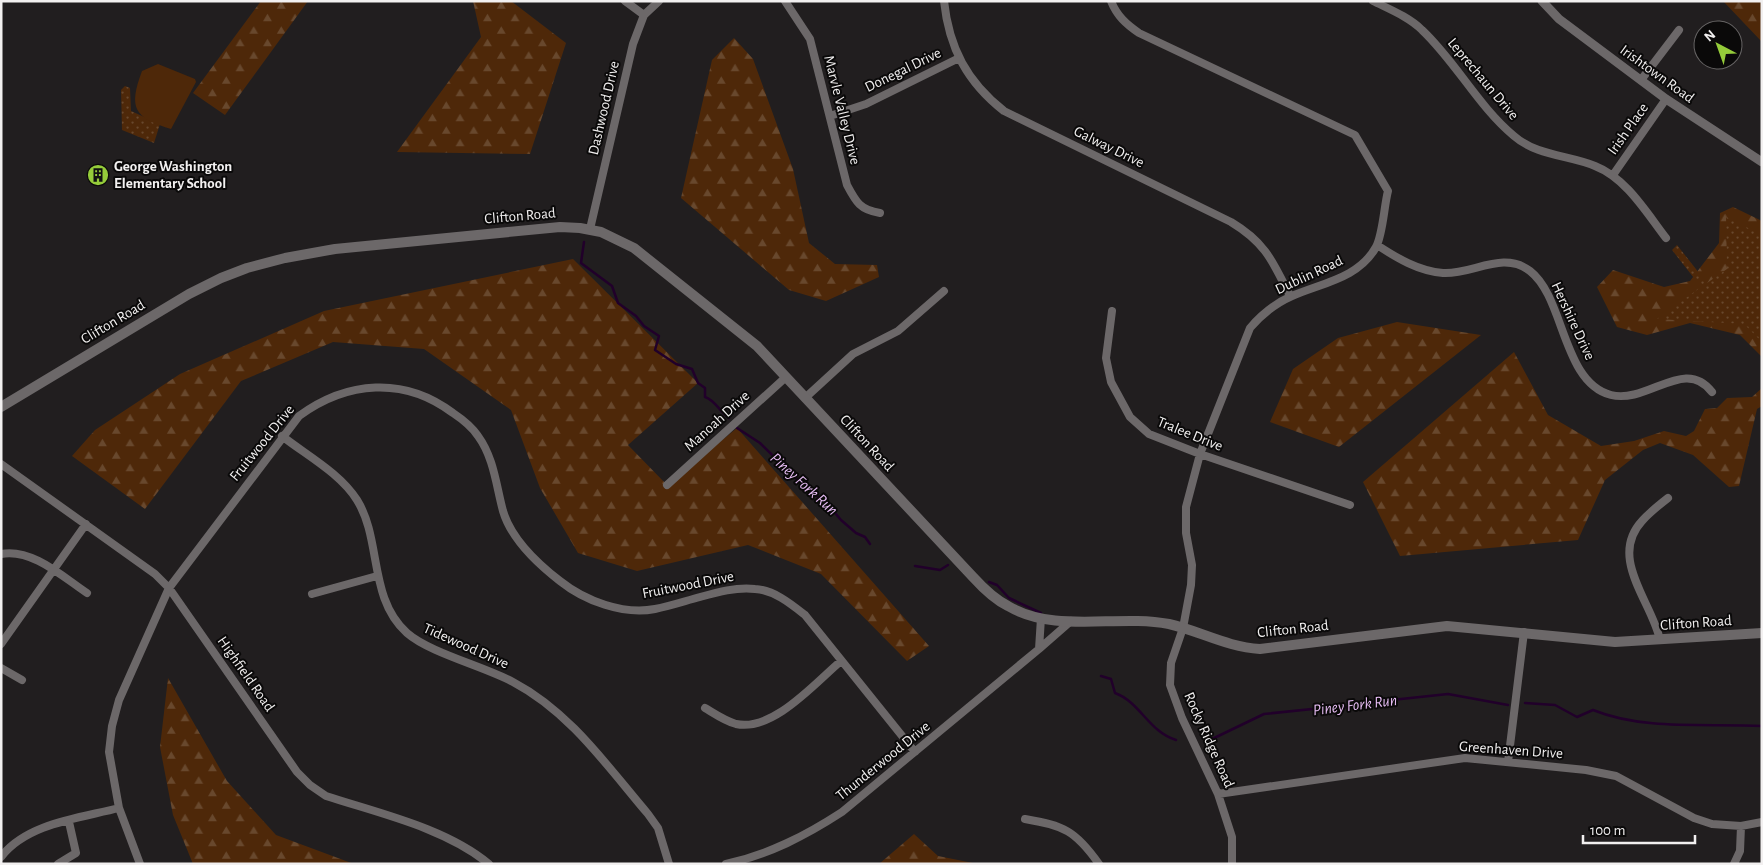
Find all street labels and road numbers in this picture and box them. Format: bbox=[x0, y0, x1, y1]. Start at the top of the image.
street label: Leprechaun Drive bbox=[1445, 35, 1521, 123]
street label: Irishtown Road bbox=[1617, 42, 1697, 106]
street label: Donegal Drive bbox=[862, 45, 944, 95]
street label: Marvle Valley Drive bbox=[821, 54, 863, 166]
street label: Dashwood Drive bbox=[586, 60, 622, 156]
street label: Irish Place bbox=[1605, 100, 1651, 158]
street label: Galway Drive bbox=[1071, 124, 1147, 170]
street label: Clifton Road bbox=[484, 205, 557, 227]
street label: Dublin Road bbox=[1273, 253, 1345, 297]
street label: Hershire Drive bbox=[1548, 280, 1598, 362]
street label: Clifton Road bbox=[78, 297, 148, 347]
street label: Manoah Drive bbox=[682, 388, 753, 454]
street label: Fruitwood Drive bbox=[227, 402, 297, 484]
street label: Clifton Road bbox=[837, 412, 897, 474]
street label: Tralee Drive bbox=[1155, 414, 1225, 454]
street label: Fruitwood Drive bbox=[641, 569, 735, 601]
street label: Clifton Road bbox=[1660, 613, 1732, 633]
street label: Clifton Road bbox=[1257, 618, 1330, 640]
street label: Tidewood Drive bbox=[421, 620, 511, 672]
street label: Highfield Road bbox=[215, 634, 277, 714]
street label: Rocky Ridge Road bbox=[1181, 690, 1237, 790]
street label: Thunderwood Drive bbox=[833, 719, 933, 803]
street label: Greenhaven Drive bbox=[1459, 739, 1564, 761]

